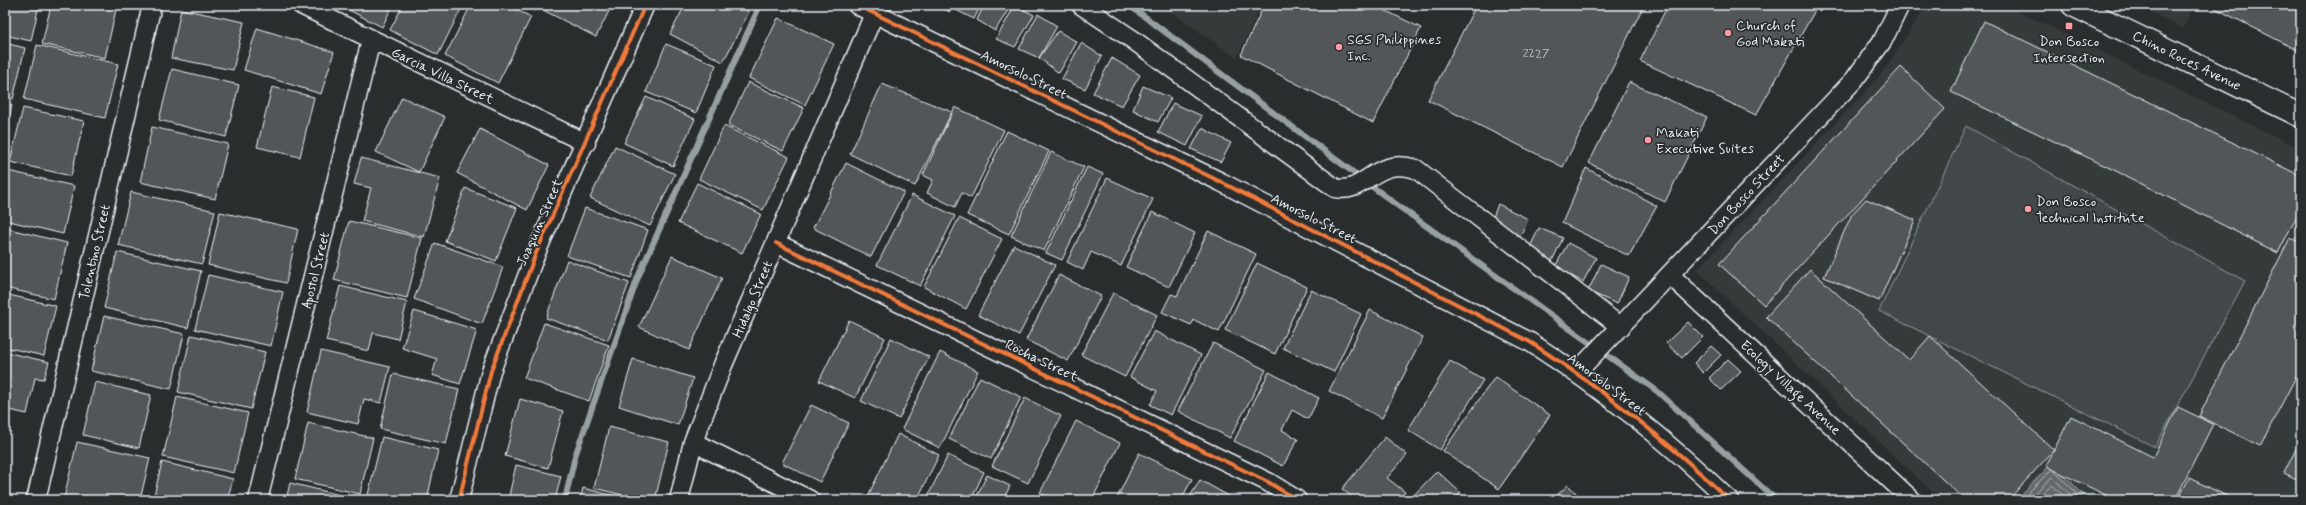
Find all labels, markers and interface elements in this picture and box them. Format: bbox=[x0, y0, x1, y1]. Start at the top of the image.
place label: Church of God Makati bbox=[1736, 17, 1804, 51]
marker: Don Bosco Intersection bbox=[2064, 21, 2074, 31]
street label: Chino Roces Avenue bbox=[2129, 27, 2244, 95]
marker: Church of God Makati bbox=[1723, 28, 1733, 38]
place label: SGS Philippines Inc. bbox=[1347, 31, 1441, 65]
place label: Don Bosco Intersection bbox=[2033, 33, 2105, 67]
marker: SGS Philippines Inc. bbox=[1334, 42, 1344, 52]
street label: Garcia Villa Street bbox=[388, 43, 497, 109]
street label: Amorsolo Street bbox=[978, 46, 1070, 104]
house number: 2227 bbox=[1523, 46, 1549, 62]
place label: Makati Executive Suites bbox=[1656, 124, 1754, 158]
marker: Makati Executive Suites bbox=[1643, 135, 1653, 145]
street label: Don Bosco Street bbox=[1704, 150, 1789, 239]
street label: Joaquin Street bbox=[513, 175, 568, 269]
street label: Amorsolo Street bbox=[1268, 190, 1359, 248]
place label: Don Bosco Technical Institute bbox=[2036, 193, 2145, 227]
street label: Tolentino Street bbox=[75, 203, 115, 302]
marker: Don Bosco Technical Institute bbox=[2023, 204, 2033, 214]
street label: Apostol Street bbox=[298, 230, 335, 310]
street label: Hidalgo Street bbox=[729, 258, 777, 341]
street label: Rocha Street bbox=[1002, 336, 1082, 387]
street label: Ecology Village Avenue bbox=[1735, 336, 1845, 441]
street label: Amorsolo Street bbox=[1564, 349, 1649, 420]

